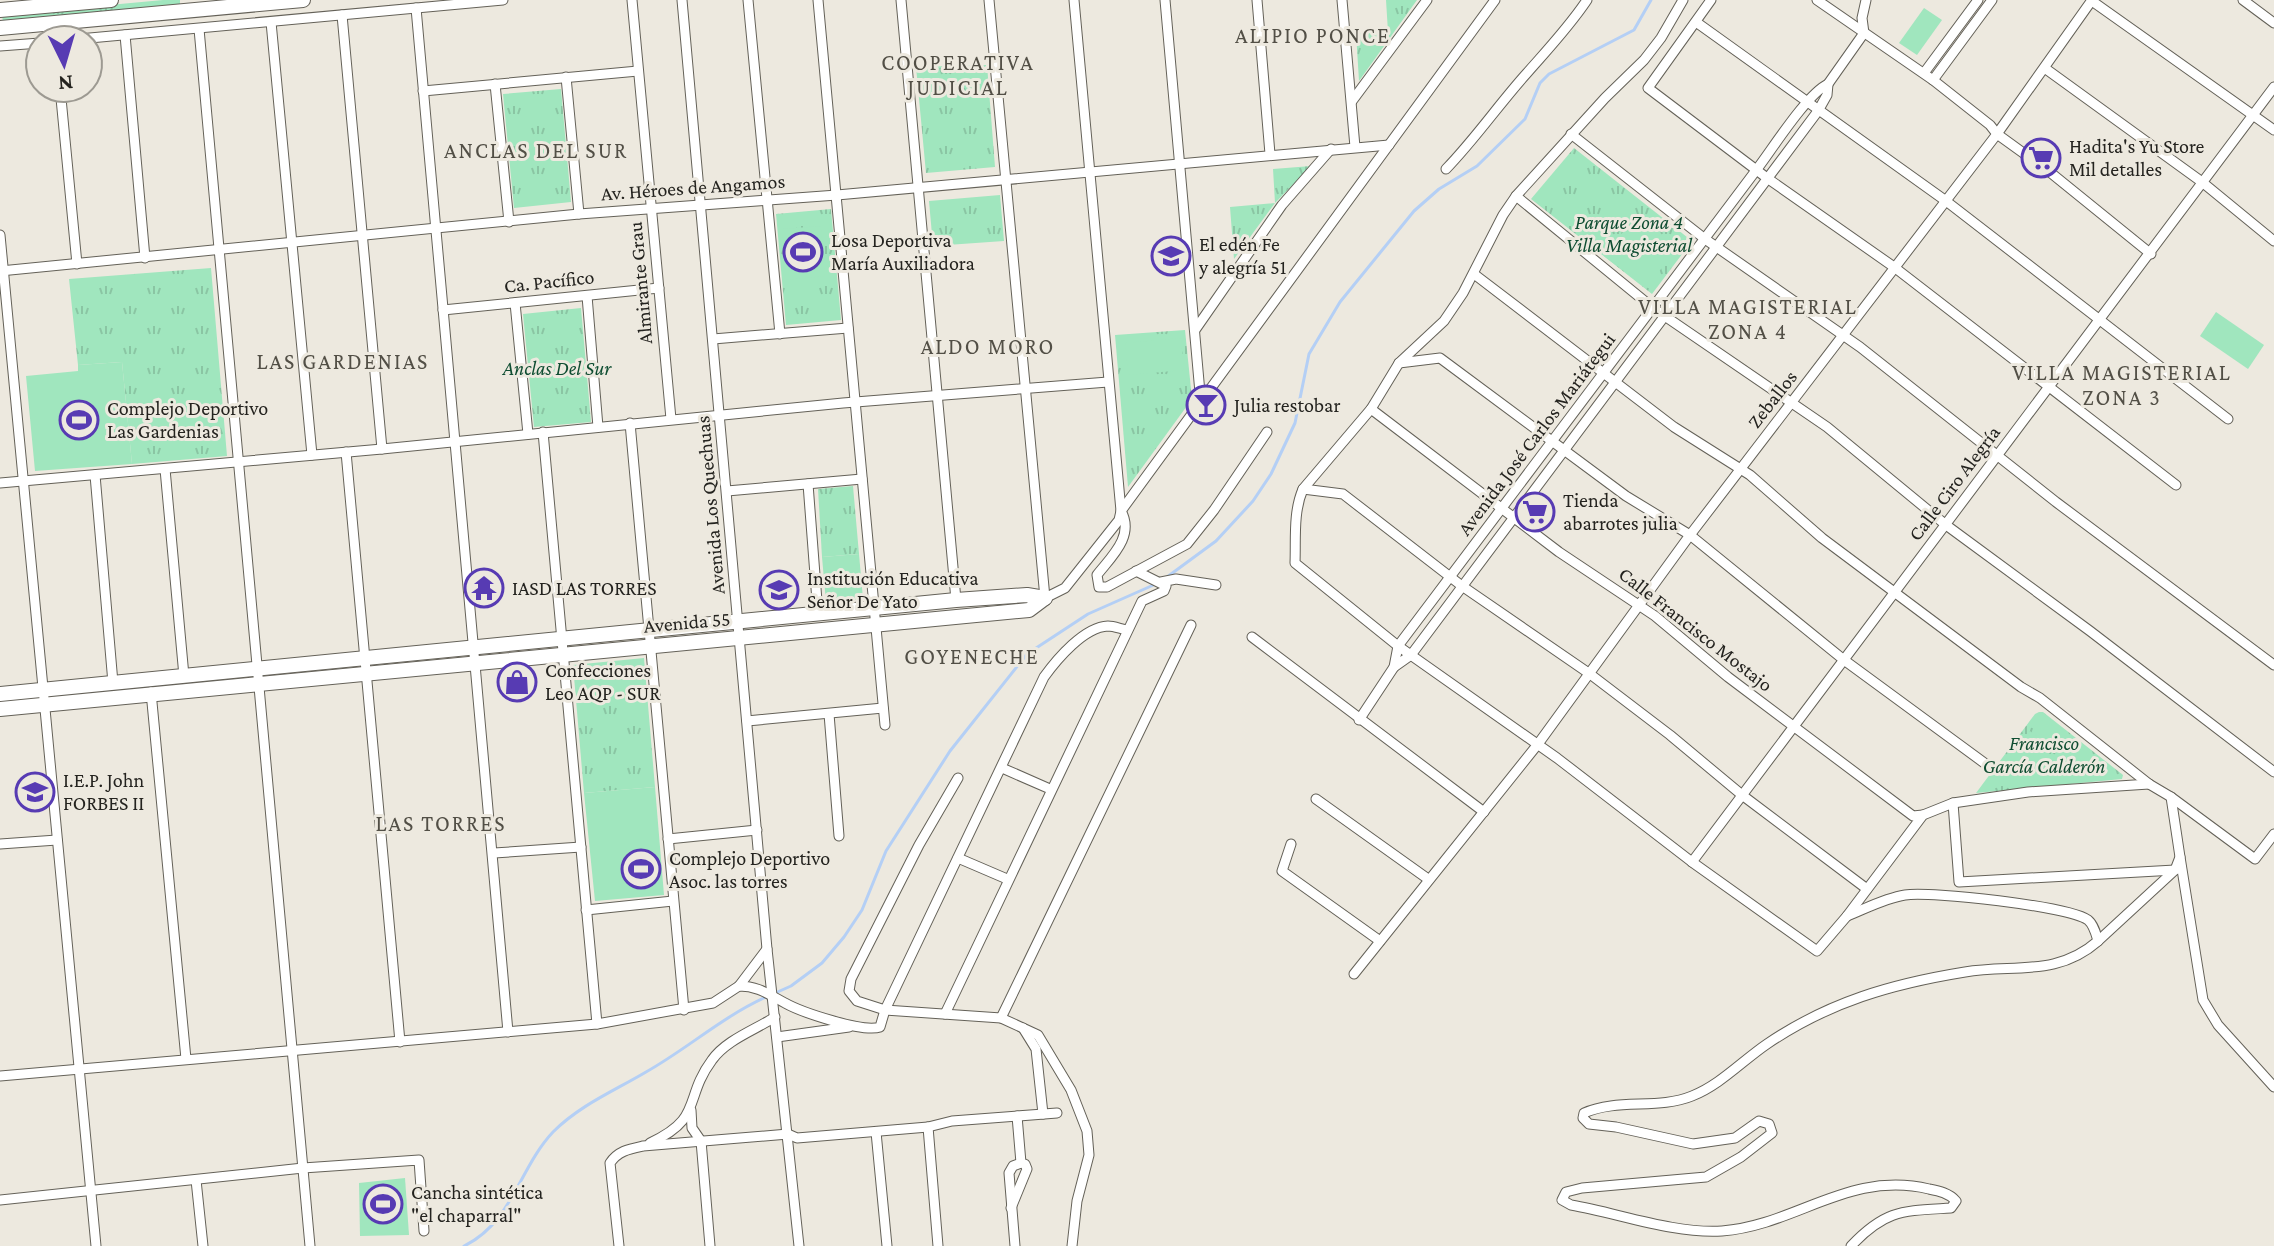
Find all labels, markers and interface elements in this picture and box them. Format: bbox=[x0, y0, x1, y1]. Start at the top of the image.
district label: ALIPIO PONCE bbox=[1235, 23, 1391, 48]
north arrow bbox=[24, 24, 104, 104]
district label: COOPERATIVA JUDICIAL bbox=[881, 50, 1035, 100]
text: N bbox=[57, 70, 74, 97]
place label: Hadita's Yu Store Mil detalles bbox=[2069, 135, 2205, 180]
supermarket icon: Hadita's Yu Store Mil detalles bbox=[2020, 137, 2062, 179]
district label: ANCLAS DEL SUR bbox=[444, 138, 628, 163]
street label: Av. Héroes de Angamos bbox=[600, 170, 786, 205]
park label: Parque Zona 4 Villa Magisterial bbox=[1566, 211, 1693, 257]
street label: Almirante Grau bbox=[624, 220, 656, 345]
place label: Losa Deportiva María Auxiliadora bbox=[831, 229, 975, 274]
sports icon: Losa Deportiva María Auxiliadora bbox=[782, 231, 824, 273]
place label: El edén Fe y alegría 51 bbox=[1198, 233, 1286, 279]
school or university icon: El edén Fe y alegría 51 bbox=[1150, 235, 1192, 277]
street label: Ca. Pacífico bbox=[503, 265, 595, 297]
district label: VILLA MAGISTERIAL ZONA 4 bbox=[1638, 294, 1858, 344]
street label: Avenida José Carlos Mariátegui bbox=[1453, 329, 1620, 540]
district label: ALDO MORO bbox=[921, 334, 1055, 359]
district label: LAS GARDENIAS bbox=[257, 349, 429, 374]
park label: Anclas Del Sur bbox=[502, 357, 612, 379]
district label: VILLA MAGISTERIAL ZONA 3 bbox=[2012, 360, 2232, 410]
street label: Zeballos bbox=[1743, 366, 1801, 432]
bar icon: Julia restobar bbox=[1185, 384, 1227, 426]
place label: Julia restobar bbox=[1232, 394, 1340, 417]
place label: Complejo Deportivo Las Gardenias bbox=[107, 397, 268, 442]
sports icon: Complejo Deportivo Las Gardenias bbox=[58, 399, 100, 441]
street label: Avenida Los Quechuas bbox=[691, 415, 729, 595]
street label: Calle Ciro Alegría bbox=[1904, 421, 2005, 545]
place label: Tienda abarrotes julia bbox=[1563, 489, 1678, 535]
supermarket icon: Tienda abarrotes julia bbox=[1514, 491, 1556, 533]
street label: Calle Francisco Mostajo bbox=[1614, 562, 1777, 697]
temple icon: IASD LAS TORRES bbox=[463, 567, 505, 609]
place label: Institución Educativa Señor De Yato bbox=[807, 567, 978, 612]
school or university icon: Institución Educativa Señor De Yato bbox=[758, 569, 800, 611]
place label: IASD LAS TORRES bbox=[512, 577, 657, 599]
street label: Avenida 55 bbox=[643, 607, 731, 637]
district label: GOYENECHE bbox=[904, 644, 1040, 669]
place label: Confecciones Leo AQP - SUR bbox=[545, 659, 661, 704]
shop icon: Confecciones Leo AQP - SUR bbox=[496, 661, 538, 703]
park label: Francisco García Calderón bbox=[1983, 732, 2105, 777]
place label: I.E.P. John FORBES II bbox=[63, 769, 144, 814]
school or university icon: I.E.P. John FORBES II bbox=[14, 771, 56, 813]
district label: LAS TORRES bbox=[376, 811, 506, 836]
place label: Complejo Deportivo Asoc. las torres bbox=[669, 847, 830, 892]
sports icon: Complejo Deportivo Asoc. las torres bbox=[620, 848, 662, 890]
place label: Cancha sintética "el chaparral" bbox=[411, 1181, 543, 1227]
sports icon: Cancha sintética "el chaparral" bbox=[362, 1183, 404, 1225]

